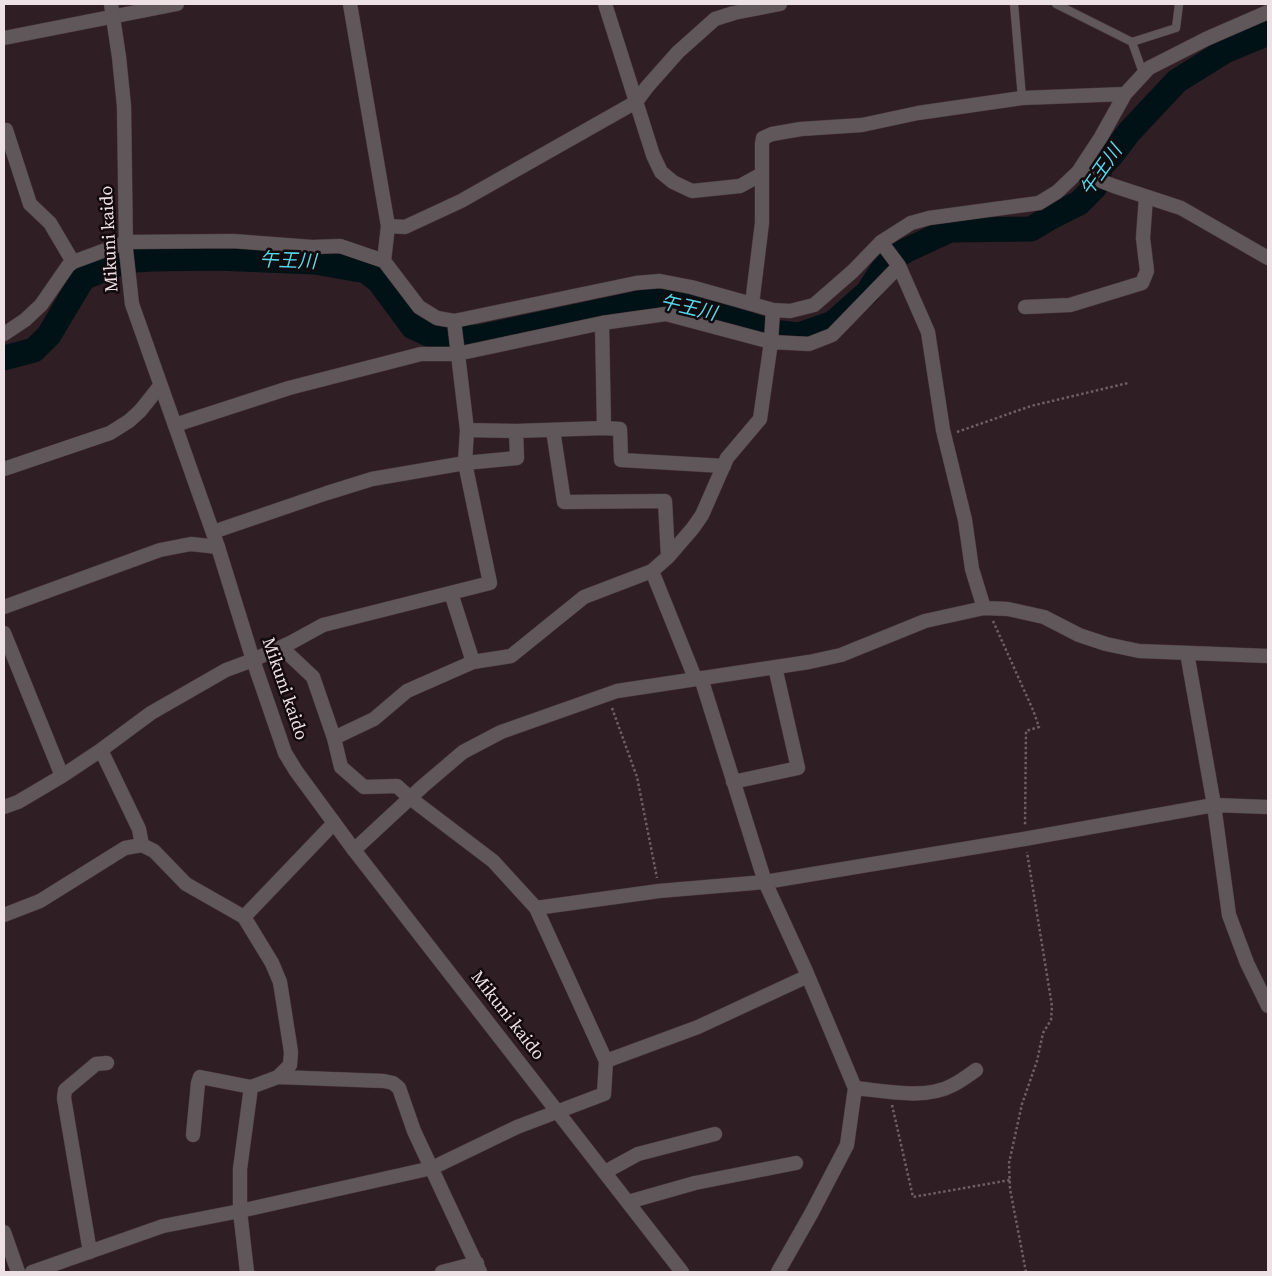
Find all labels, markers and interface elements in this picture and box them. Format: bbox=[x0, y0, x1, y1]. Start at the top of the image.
water label: 午王川 bbox=[1076, 141, 1128, 201]
street label: Mikuni kaido bbox=[96, 185, 124, 293]
water label: 午王川 bbox=[259, 250, 317, 274]
water label: 午王川 bbox=[658, 291, 718, 327]
street label: Mikuni kaido bbox=[256, 635, 312, 743]
street label: Mikuni kaido bbox=[466, 967, 548, 1065]

